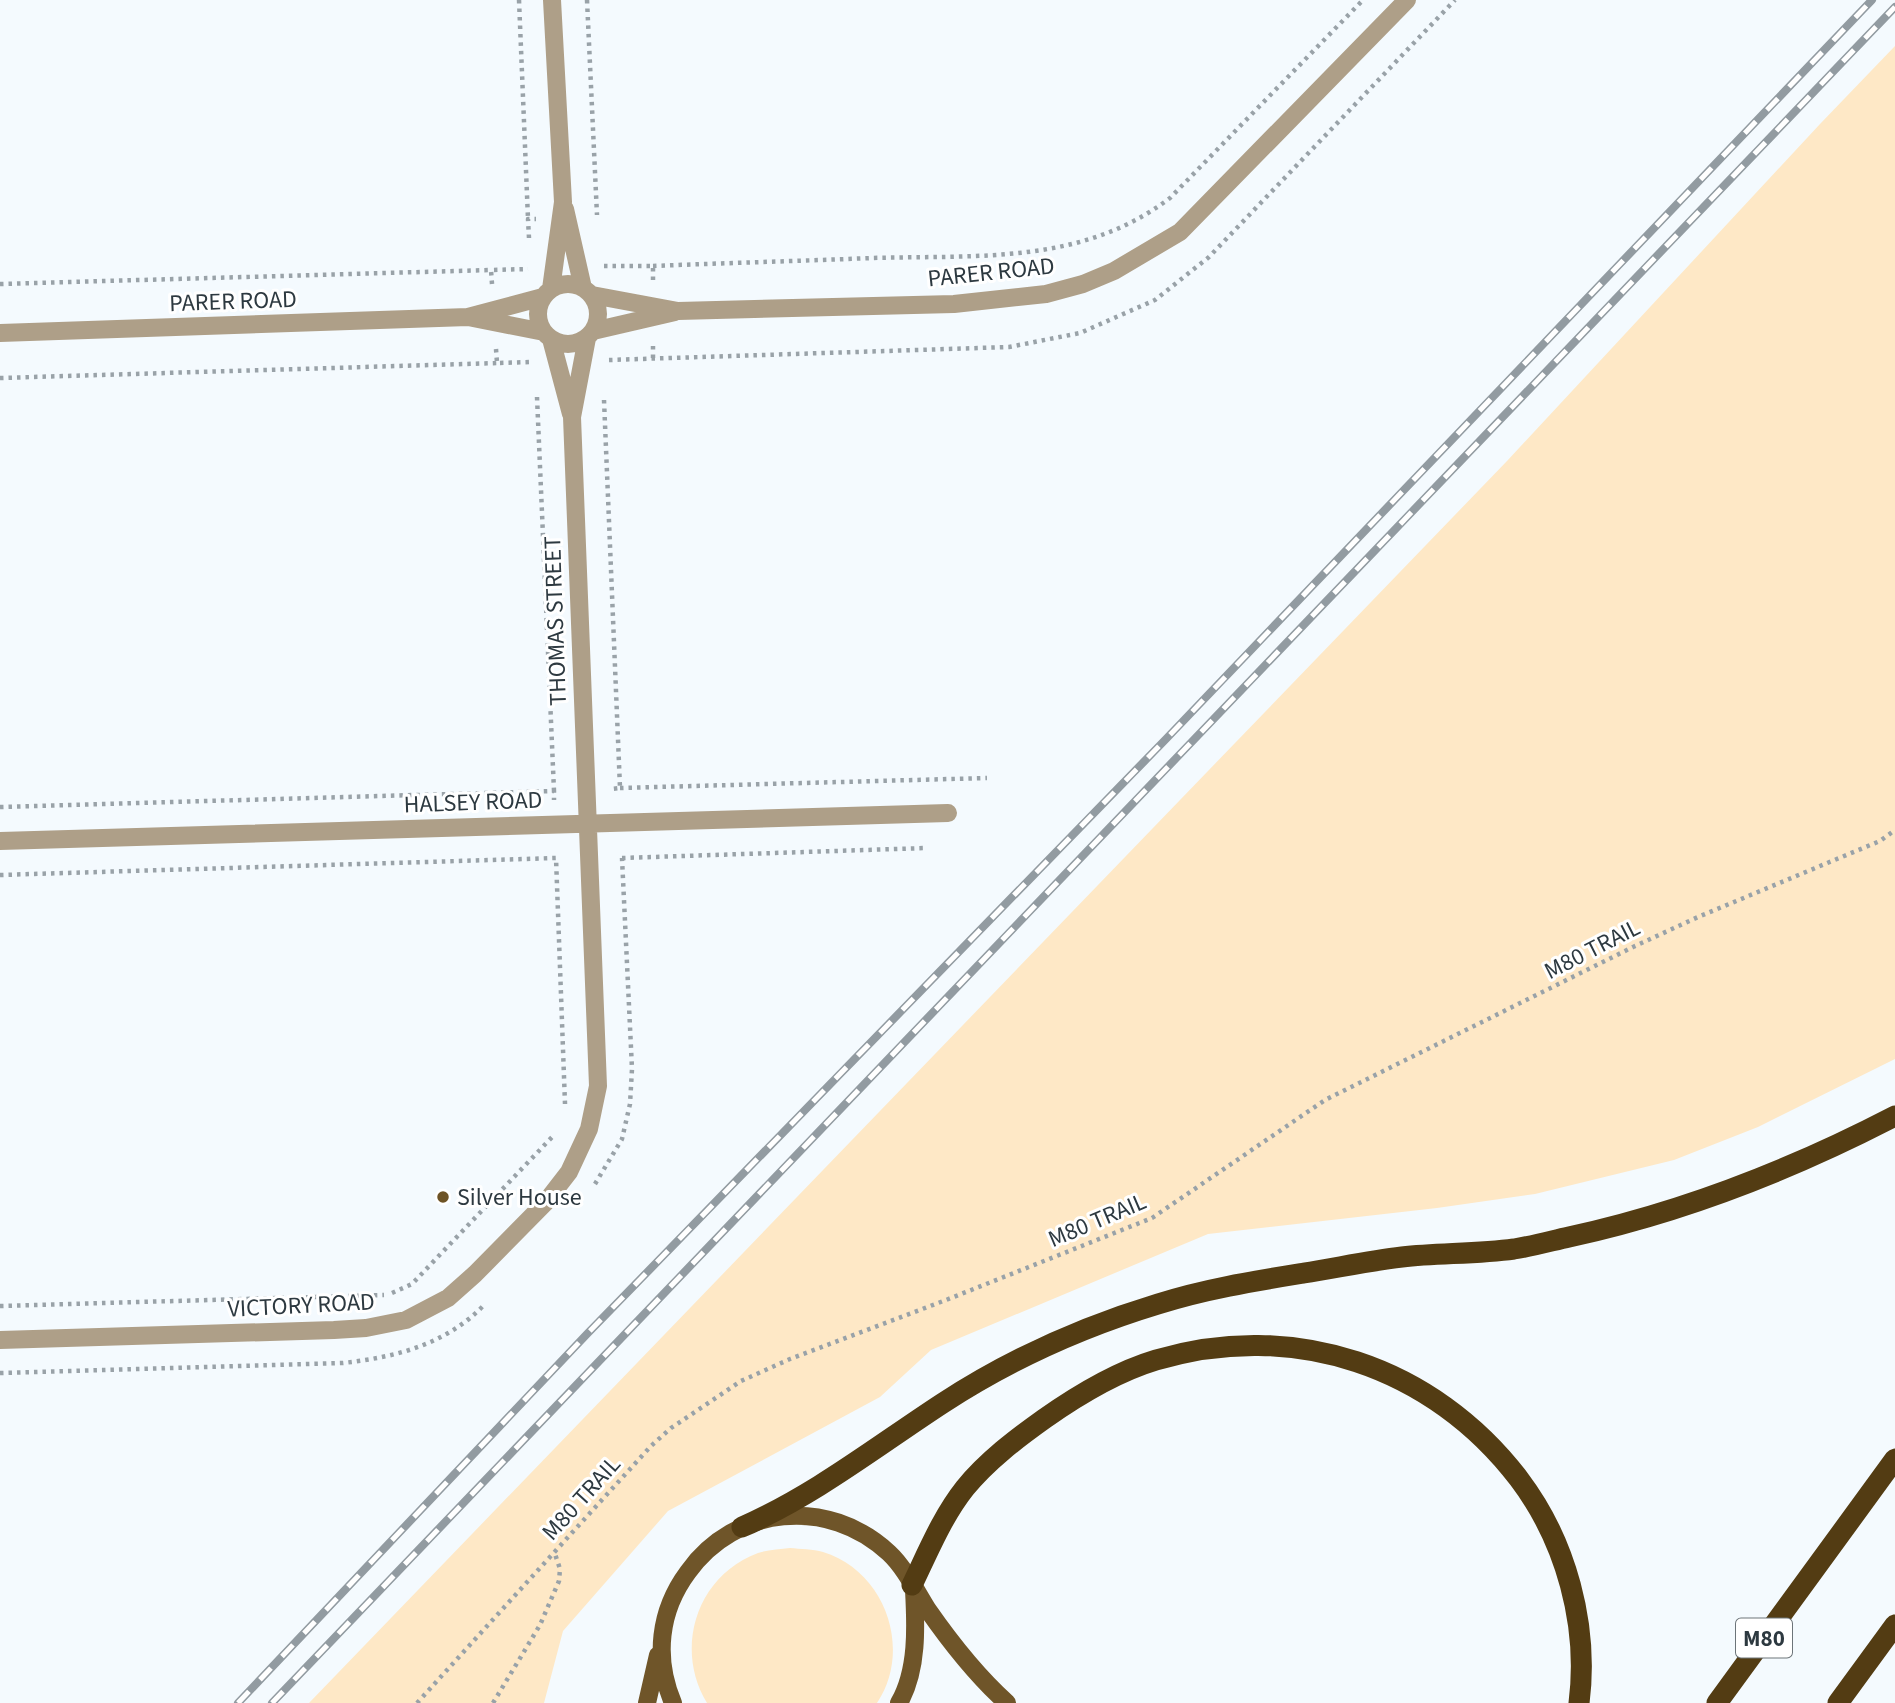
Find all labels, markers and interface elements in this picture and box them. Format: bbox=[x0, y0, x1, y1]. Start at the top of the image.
street label: PARER ROAD bbox=[926, 248, 1056, 297]
street label: PARER ROAD bbox=[169, 282, 297, 321]
street label: THOMAS STREET bbox=[535, 536, 576, 706]
street label: HALSEY ROAD bbox=[403, 783, 543, 822]
street label: M80 TRAIL bbox=[1538, 910, 1647, 989]
place label: Silver House bbox=[457, 1180, 582, 1215]
street label: M80 TRAIL bbox=[1043, 1184, 1152, 1257]
marker: Silver House bbox=[435, 1189, 451, 1205]
street label: VICTORY ROAD bbox=[227, 1284, 375, 1327]
street label: M80 TRAIL bbox=[534, 1448, 629, 1549]
road number: M80 bbox=[1736, 1618, 1792, 1658]

